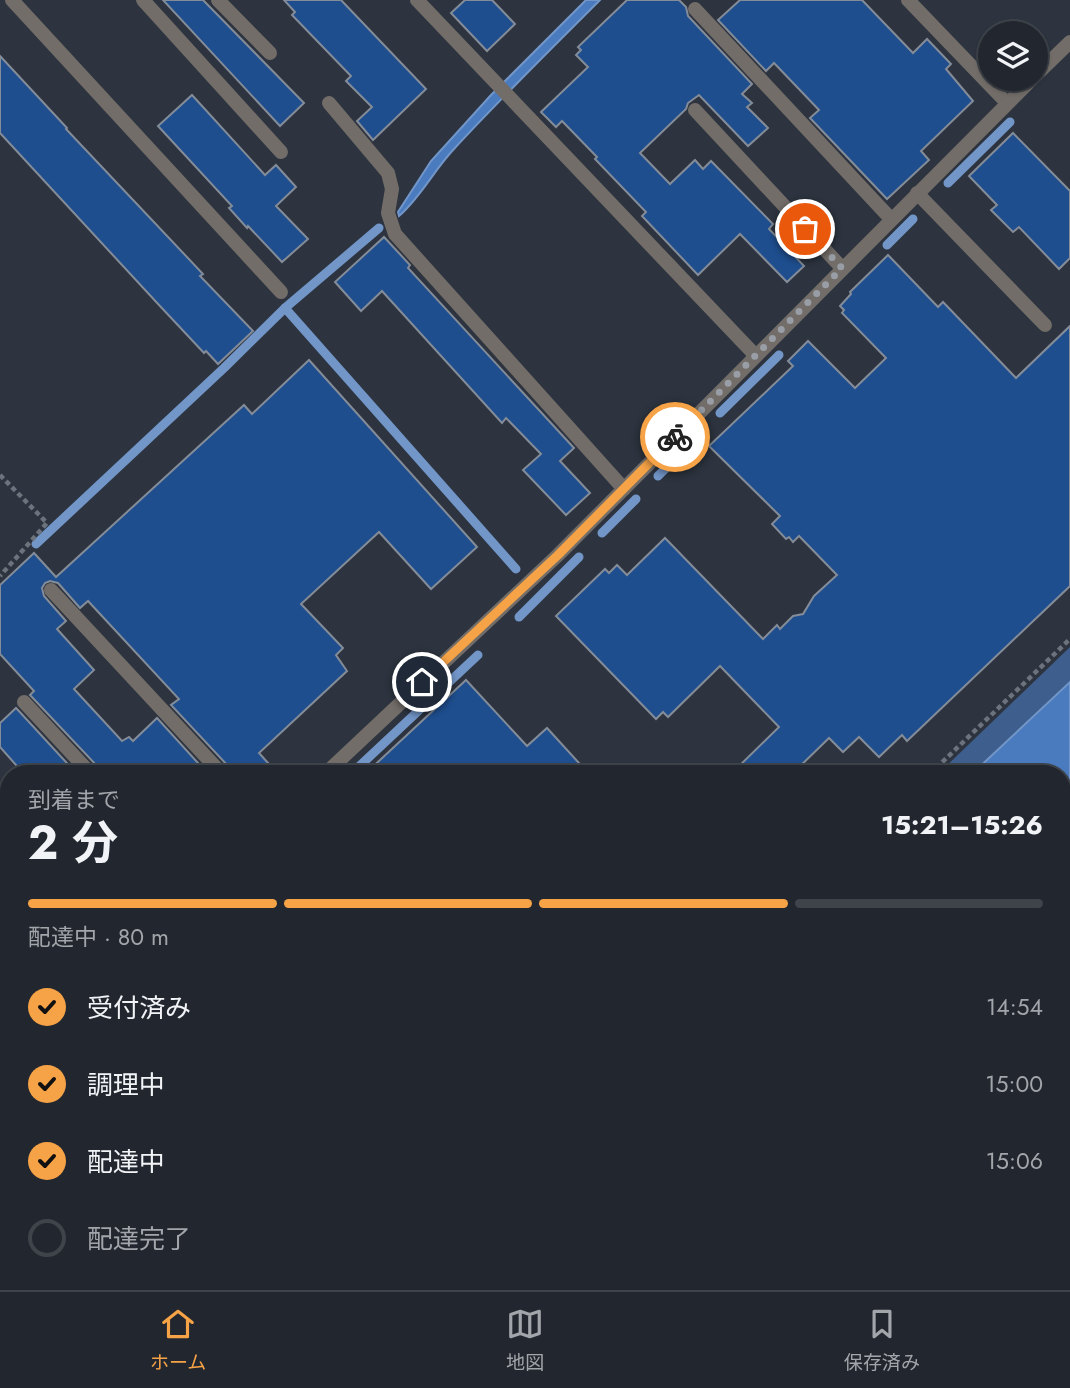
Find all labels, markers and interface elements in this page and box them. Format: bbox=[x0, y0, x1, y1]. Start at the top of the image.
map controls bbox=[978, 21, 1048, 91]
button: layers bbox=[978, 21, 1048, 91]
pin bbox=[775, 199, 835, 259]
icon: bag bbox=[786, 210, 824, 248]
courier bbox=[640, 402, 710, 472]
icon: bike bbox=[656, 418, 694, 456]
pin bbox=[392, 652, 452, 712]
icon: home bbox=[403, 663, 441, 701]
text: 到着まで bbox=[28, 783, 120, 817]
text: 15:21–15:26 bbox=[881, 806, 1043, 844]
text: 2 分 bbox=[28, 810, 118, 876]
text: 配達中 · 80 m bbox=[28, 920, 169, 954]
icon: check bbox=[28, 988, 66, 1026]
text: 受付済み bbox=[87, 989, 191, 1027]
text: 14:54 bbox=[986, 990, 1043, 1024]
icon: check bbox=[28, 1065, 66, 1103]
text: 調理中 bbox=[87, 1066, 165, 1104]
text: 15:00 bbox=[985, 1067, 1043, 1101]
icon: check bbox=[28, 1142, 66, 1180]
text: 配達中 bbox=[87, 1143, 165, 1181]
text: 15:06 bbox=[986, 1144, 1043, 1178]
text: 配達完了 bbox=[87, 1220, 191, 1258]
tab: ホーム bbox=[150, 1305, 206, 1376]
tab: 地図 bbox=[506, 1305, 544, 1376]
tab: 保存済み bbox=[844, 1305, 920, 1376]

